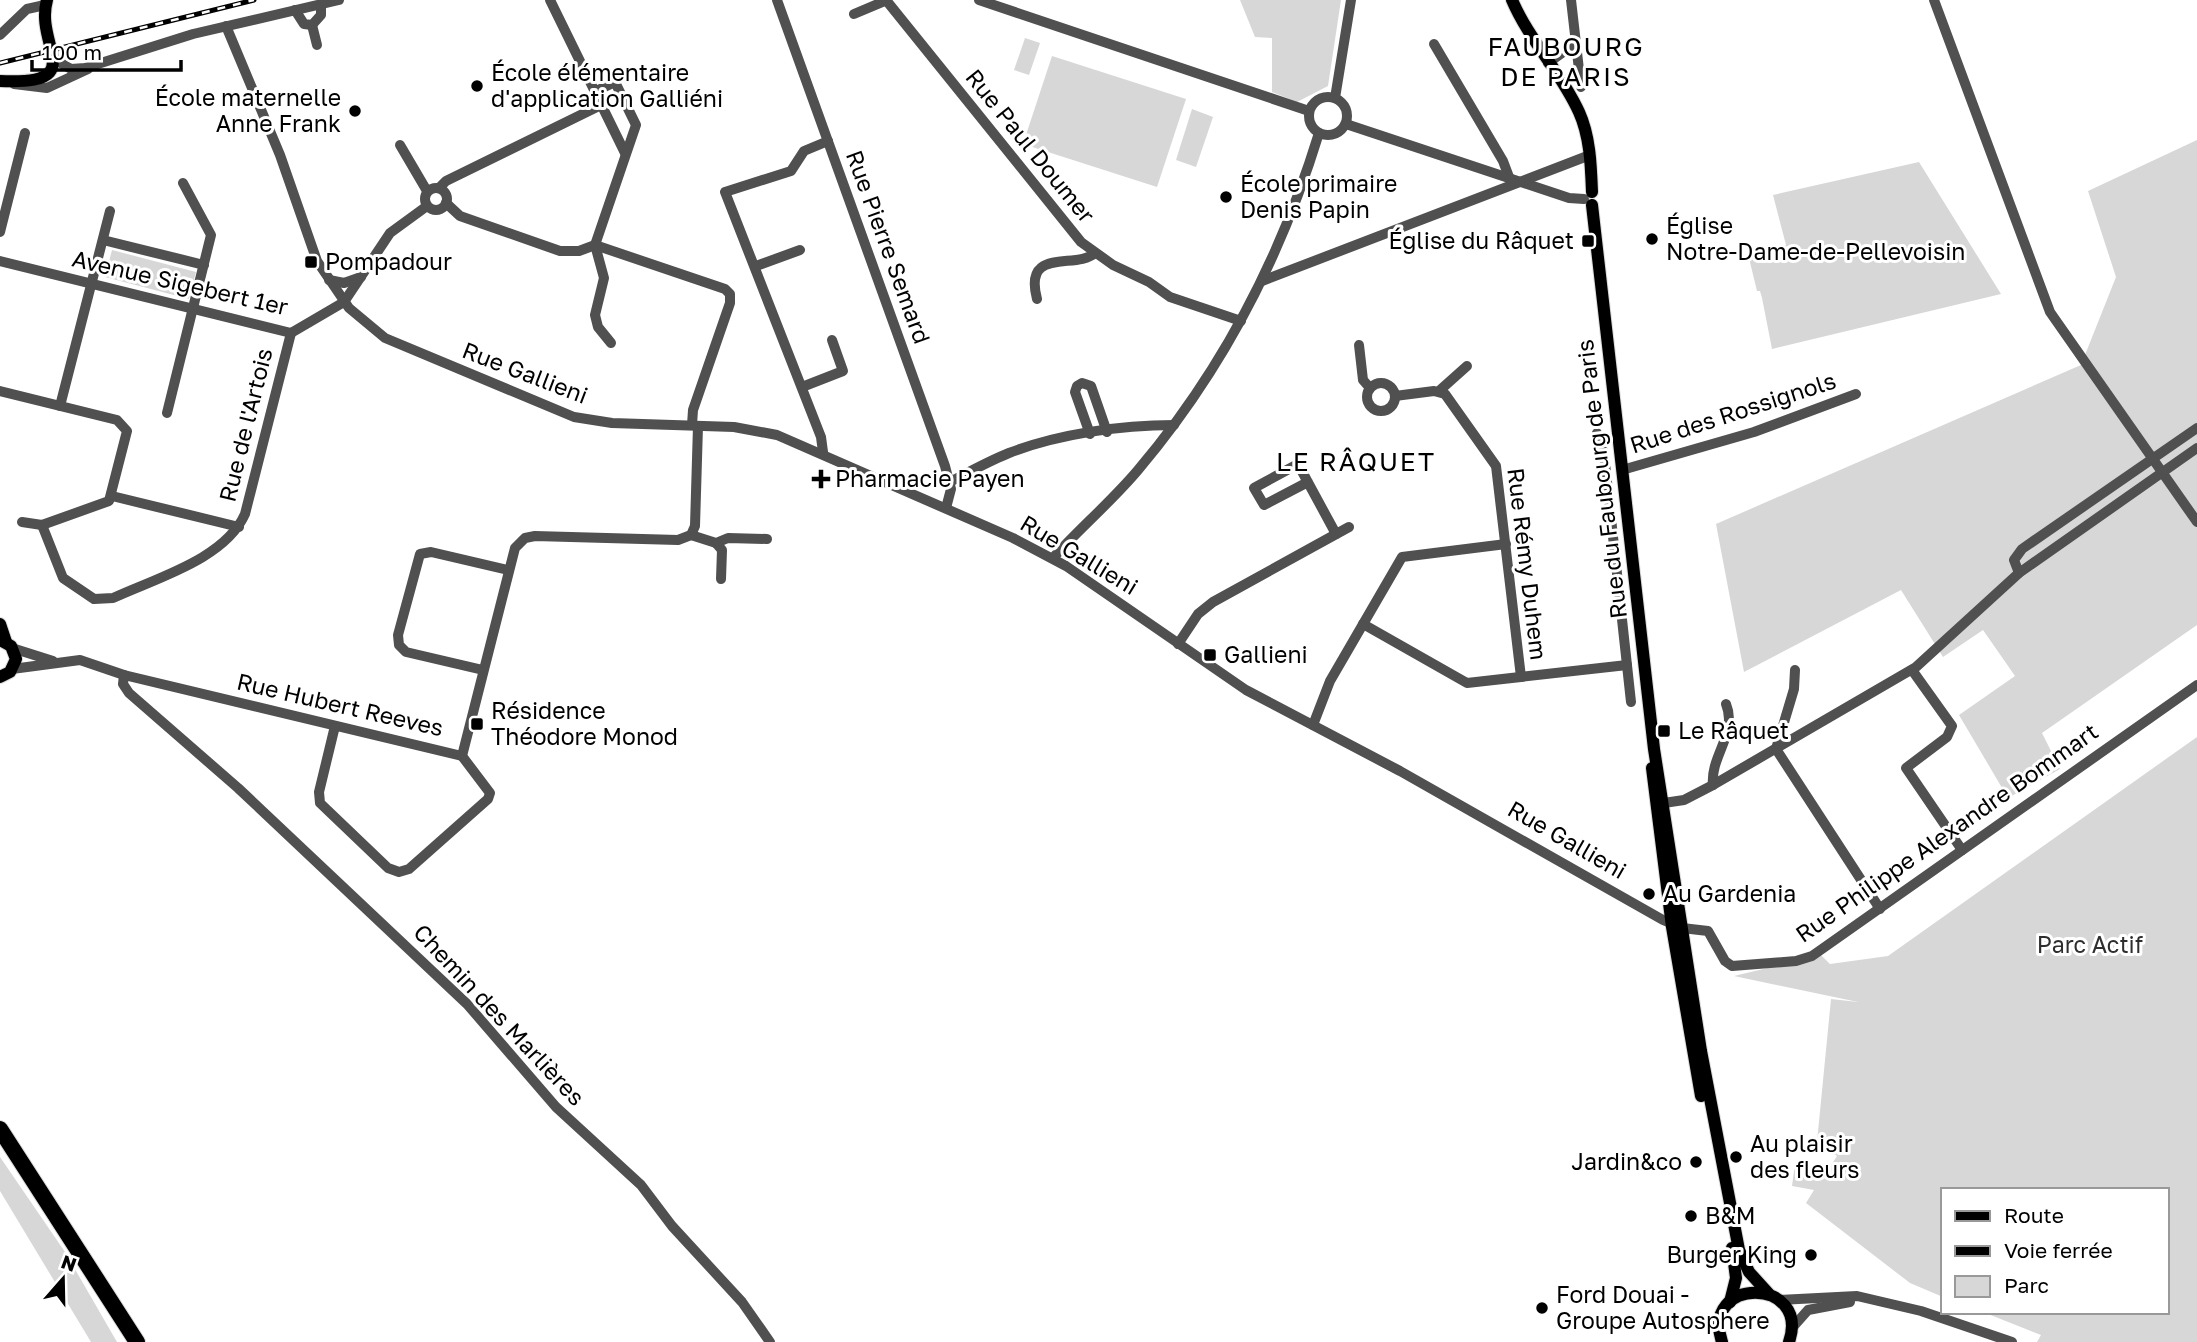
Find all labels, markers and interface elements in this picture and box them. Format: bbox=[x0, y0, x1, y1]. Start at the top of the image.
scale bar bbox=[32, 28, 180, 72]
district label: FAUBOURG DE PARIS bbox=[1487, 31, 1645, 92]
text: 100 m bbox=[42, 39, 102, 65]
place label: École élémentaire d'application Galliéni bbox=[491, 58, 723, 112]
street label: Rue Paul Doumer bbox=[960, 63, 1101, 228]
marker: École élémentaire d'application Galliéni bbox=[469, 78, 485, 94]
place label: École maternelle Anne Frank bbox=[155, 83, 341, 137]
marker: École maternelle Anne Frank bbox=[347, 103, 363, 119]
street label: Rue Pierre Semard bbox=[841, 146, 937, 347]
place label: École primaire Denis Papin bbox=[1240, 169, 1397, 223]
marker: École primaire Denis Papin bbox=[1218, 189, 1234, 205]
place label: Église Notre-Dame-de-Pellevoisin bbox=[1666, 211, 1965, 265]
place label: Église du Râquet bbox=[1388, 226, 1574, 254]
marker: Église Notre-Dame-de-Pellevoisin bbox=[1644, 231, 1660, 247]
marker: Église du Râquet bbox=[1580, 233, 1596, 249]
street label: Avenue Sigebert 1er bbox=[70, 244, 291, 320]
place label: Pompadour bbox=[325, 247, 452, 275]
marker: Pompadour bbox=[303, 254, 319, 270]
street label: Rue Gallieni bbox=[459, 335, 592, 409]
street label: Rue du Faubourg de Paris bbox=[1570, 338, 1632, 620]
street label: Rue de l'Artois bbox=[212, 345, 278, 504]
street label: Rue des Rossignols bbox=[1626, 366, 1839, 459]
district label: LE RÂQUET bbox=[1276, 446, 1436, 477]
place label: Pharmacie Payen bbox=[835, 464, 1025, 492]
street label: Rue Rémy Duhem bbox=[1502, 466, 1554, 662]
marker: Pharmacie Payen bbox=[813, 471, 829, 487]
street label: Rue Gallieni bbox=[1016, 508, 1143, 600]
place label: Gallieni bbox=[1224, 640, 1308, 668]
marker: Gallieni bbox=[1202, 647, 1218, 663]
street label: Rue Hubert Reeves bbox=[234, 667, 446, 741]
place label: Résidence Théodore Monod bbox=[491, 696, 678, 750]
marker: Résidence Théodore Monod bbox=[469, 716, 485, 732]
place label: Le Râquet bbox=[1678, 716, 1789, 744]
street label: Rue Philippe Alexandre Bommart bbox=[1790, 717, 2103, 948]
marker: Le Râquet bbox=[1656, 723, 1672, 739]
street label: Rue Gallieni bbox=[1503, 794, 1632, 884]
place label: Au Gardenia bbox=[1663, 879, 1796, 907]
marker: Au Gardenia bbox=[1641, 886, 1657, 902]
street label: Chemin des Marlières bbox=[408, 918, 591, 1111]
park label: Parc Actif bbox=[2037, 930, 2143, 958]
place label: Au plaisir des fleurs bbox=[1750, 1129, 1859, 1183]
place label: Jardin&co bbox=[1571, 1147, 1682, 1175]
marker: Au plaisir des fleurs bbox=[1728, 1149, 1744, 1165]
marker: Jardin&co bbox=[1688, 1154, 1704, 1170]
legend bbox=[1941, 1188, 2169, 1314]
place label: B&M bbox=[1705, 1201, 1756, 1229]
text: Route bbox=[2004, 1202, 2064, 1228]
marker: B&M bbox=[1683, 1208, 1699, 1224]
text: Voie ferrée bbox=[2004, 1237, 2113, 1263]
place label: Burger King bbox=[1666, 1240, 1797, 1268]
north arrow bbox=[28, 1244, 98, 1314]
marker: Burger King bbox=[1803, 1247, 1819, 1263]
text: N bbox=[58, 1249, 80, 1276]
text: Parc bbox=[2004, 1272, 2049, 1298]
place label: Ford Douai - Groupe Autosphere bbox=[1556, 1280, 1770, 1334]
marker: Ford Douai - Groupe Autosphere bbox=[1534, 1300, 1550, 1316]

